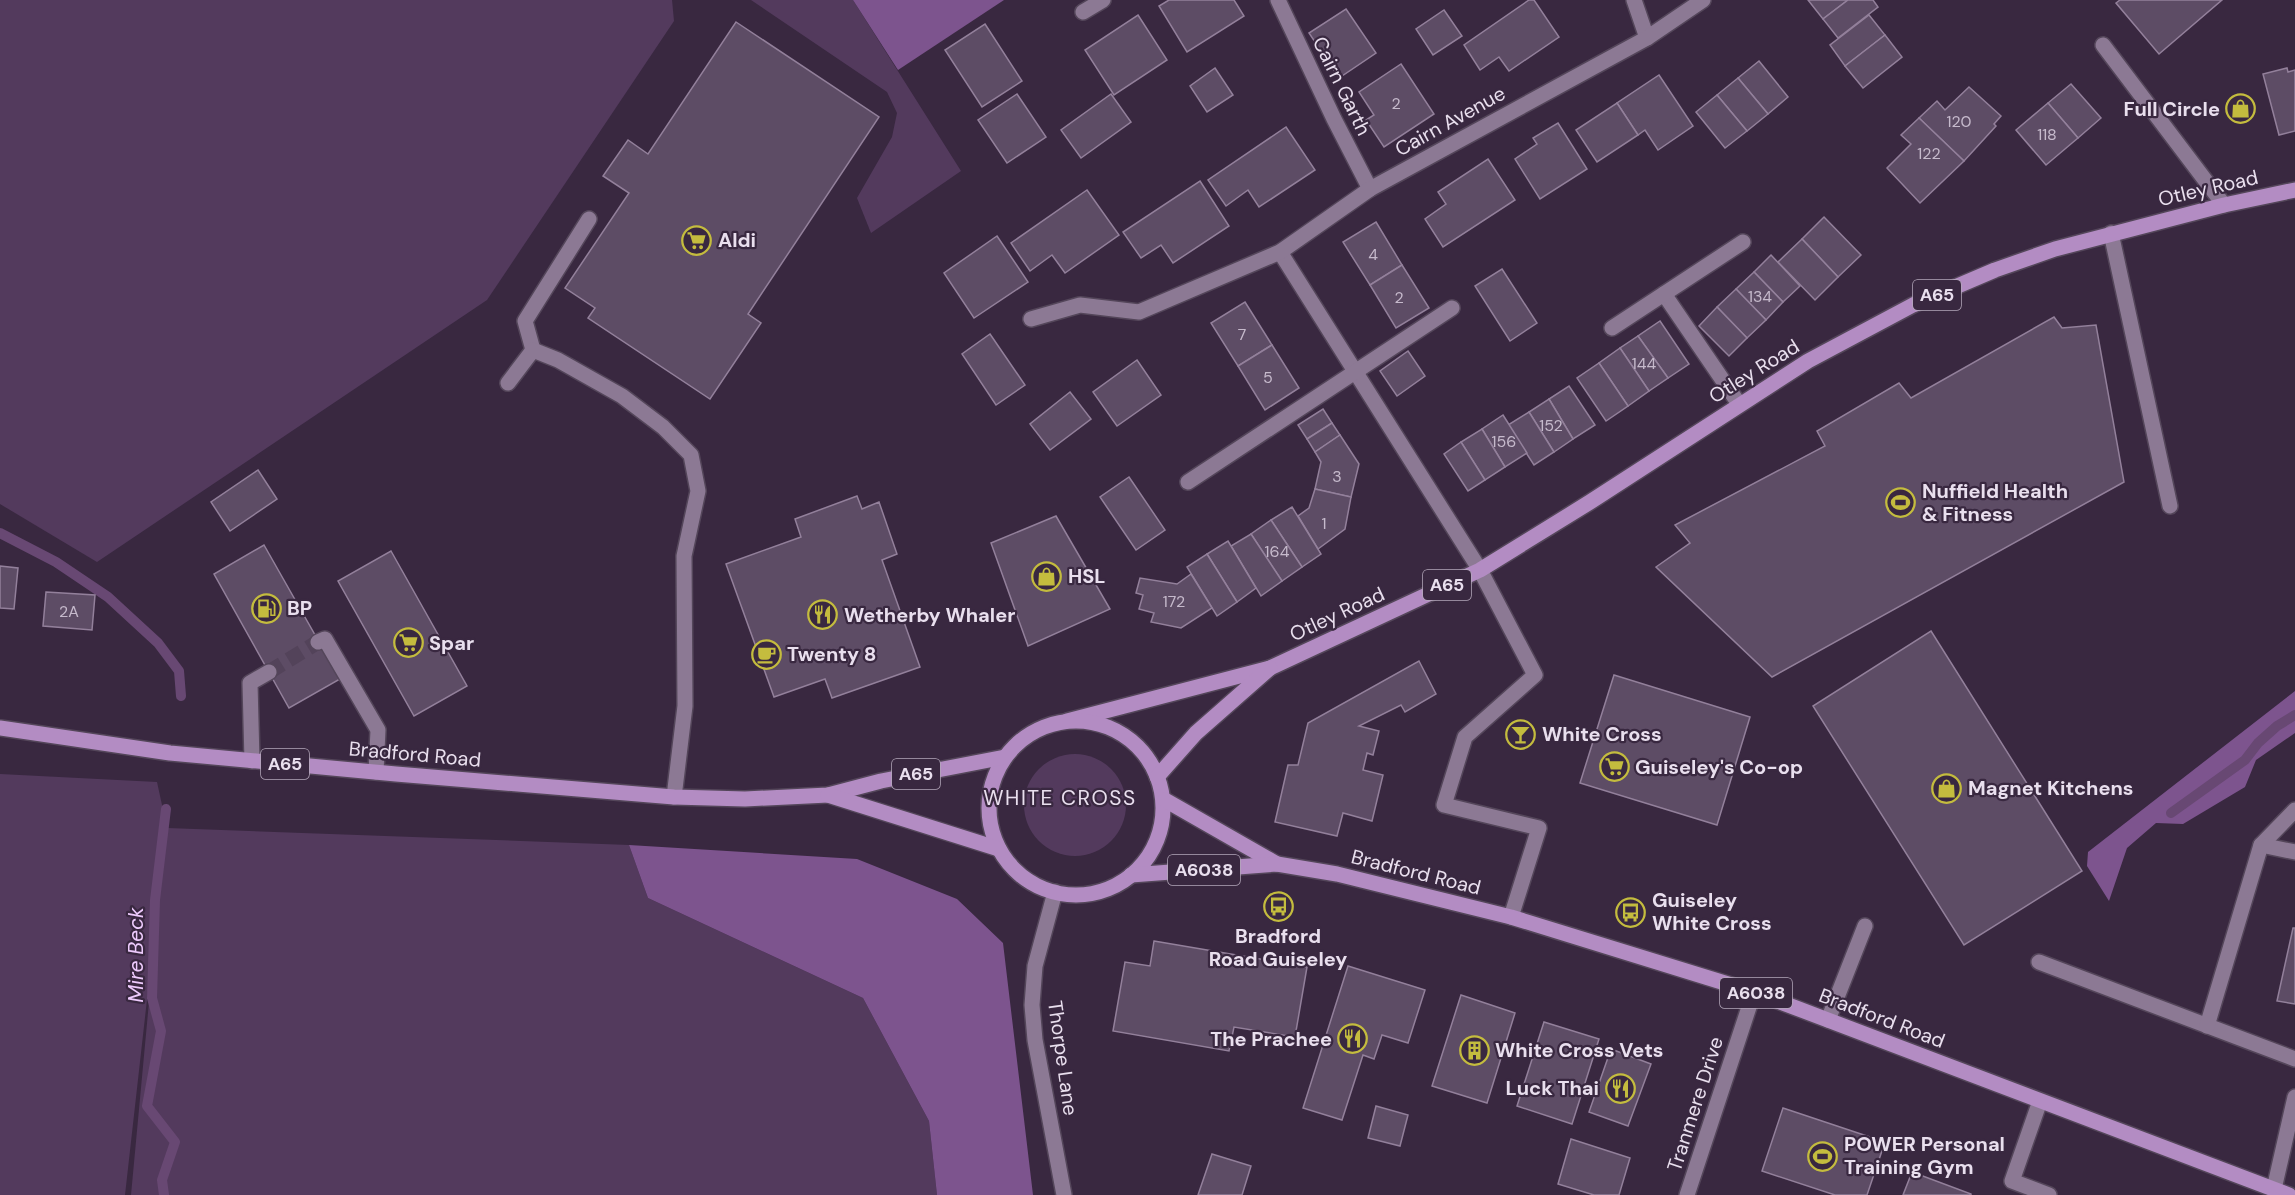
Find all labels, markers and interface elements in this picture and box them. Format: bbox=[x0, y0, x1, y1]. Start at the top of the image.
street label: Cairn Garth bbox=[1307, 32, 1377, 140]
street label: Cairn Avenue bbox=[1390, 80, 1510, 162]
house number: 2 bbox=[1391, 93, 1401, 114]
shop icon: Full Circle bbox=[2225, 93, 2257, 125]
place label: Full Circle bbox=[2123, 96, 2220, 122]
house number: 120 bbox=[1947, 111, 1972, 132]
house number: 118 bbox=[2037, 124, 2057, 145]
house number: 122 bbox=[1917, 143, 1941, 164]
street label: Otley Road bbox=[2156, 164, 2260, 212]
supermarket icon: Aldi bbox=[681, 224, 713, 256]
place label: Aldi bbox=[718, 227, 756, 253]
house number: 4 bbox=[1368, 244, 1378, 265]
road number: A65 bbox=[1913, 280, 1961, 310]
house number: 134 bbox=[1748, 286, 1772, 307]
house number: 2 bbox=[1394, 287, 1404, 308]
house number: 7 bbox=[1238, 324, 1246, 345]
street label: Otley Road bbox=[1704, 333, 1804, 409]
house number: 144 bbox=[1632, 353, 1656, 374]
house number: 5 bbox=[1263, 367, 1273, 388]
house number: 152 bbox=[1539, 415, 1563, 436]
house number: 156 bbox=[1492, 431, 1516, 452]
house number: 3 bbox=[1332, 466, 1342, 487]
place label: Nuffield Health & Fitness bbox=[1922, 478, 2068, 527]
sports icon: Nuffield Health & Fitness bbox=[1885, 487, 1917, 519]
house number: 1 bbox=[1322, 513, 1327, 534]
house number: 164 bbox=[1265, 541, 1290, 562]
shop icon: HSL bbox=[1031, 560, 1063, 592]
place label: HSL bbox=[1068, 563, 1106, 589]
road number: A65 bbox=[1423, 570, 1471, 600]
street label: Otley Road bbox=[1285, 581, 1389, 647]
house number: 172 bbox=[1163, 591, 1185, 612]
fuel station icon: BP bbox=[250, 592, 282, 624]
place label: BP bbox=[287, 595, 312, 621]
restaurant icon: Wetherby Whaler bbox=[807, 599, 839, 631]
house number: 2A bbox=[59, 601, 79, 622]
place label: Wetherby Whaler bbox=[844, 602, 1015, 628]
supermarket icon: Spar bbox=[392, 627, 424, 659]
place label: Spar bbox=[429, 630, 474, 656]
cafe icon: Twenty 8 bbox=[750, 638, 782, 670]
place label: Twenty 8 bbox=[787, 641, 876, 667]
bar icon: White Cross bbox=[1505, 718, 1537, 750]
place label: White Cross bbox=[1542, 721, 1662, 747]
street label: Bradford Road bbox=[348, 735, 482, 773]
road number: A65 bbox=[261, 749, 309, 779]
supermarket icon: Guiseley's Co-op bbox=[1598, 751, 1630, 783]
place label: Guiseley's Co-op bbox=[1635, 754, 1803, 780]
road number: A65 bbox=[892, 759, 940, 789]
shop icon: Magnet Kitchens bbox=[1931, 772, 1963, 804]
place label: Magnet Kitchens bbox=[1968, 775, 2133, 801]
district label: WHITE CROSS bbox=[983, 784, 1137, 812]
street label: Bradford Road bbox=[1349, 843, 1483, 901]
road number: A6038 bbox=[1168, 855, 1240, 885]
place label: Guiseley White Cross bbox=[1652, 887, 1772, 936]
bus stop icon: Bradford Road Guiseley bbox=[1262, 890, 1294, 922]
bus stop icon: Guiseley White Cross bbox=[1615, 896, 1647, 928]
water label: Mire Beck bbox=[122, 907, 150, 1003]
place label: Bradford Road Guiseley bbox=[1209, 923, 1347, 972]
road number: A6038 bbox=[1720, 978, 1792, 1008]
street label: Bradford Road bbox=[1815, 982, 1949, 1054]
street label: Thorpe Lane bbox=[1042, 999, 1084, 1117]
restaurant icon: The Prachee bbox=[1337, 1023, 1369, 1055]
place label: The Prachee bbox=[1210, 1026, 1332, 1052]
street label: Tranmere Drive bbox=[1661, 1033, 1729, 1175]
building icon: White Cross Vets bbox=[1458, 1034, 1490, 1066]
place label: White Cross Vets bbox=[1495, 1037, 1663, 1063]
restaurant icon: Luck Thai bbox=[1604, 1072, 1636, 1104]
place label: Luck Thai bbox=[1506, 1075, 1599, 1101]
place label: POWER Personal Training Gym bbox=[1844, 1131, 2005, 1180]
sports icon: POWER Personal Training Gym bbox=[1807, 1140, 1839, 1172]

